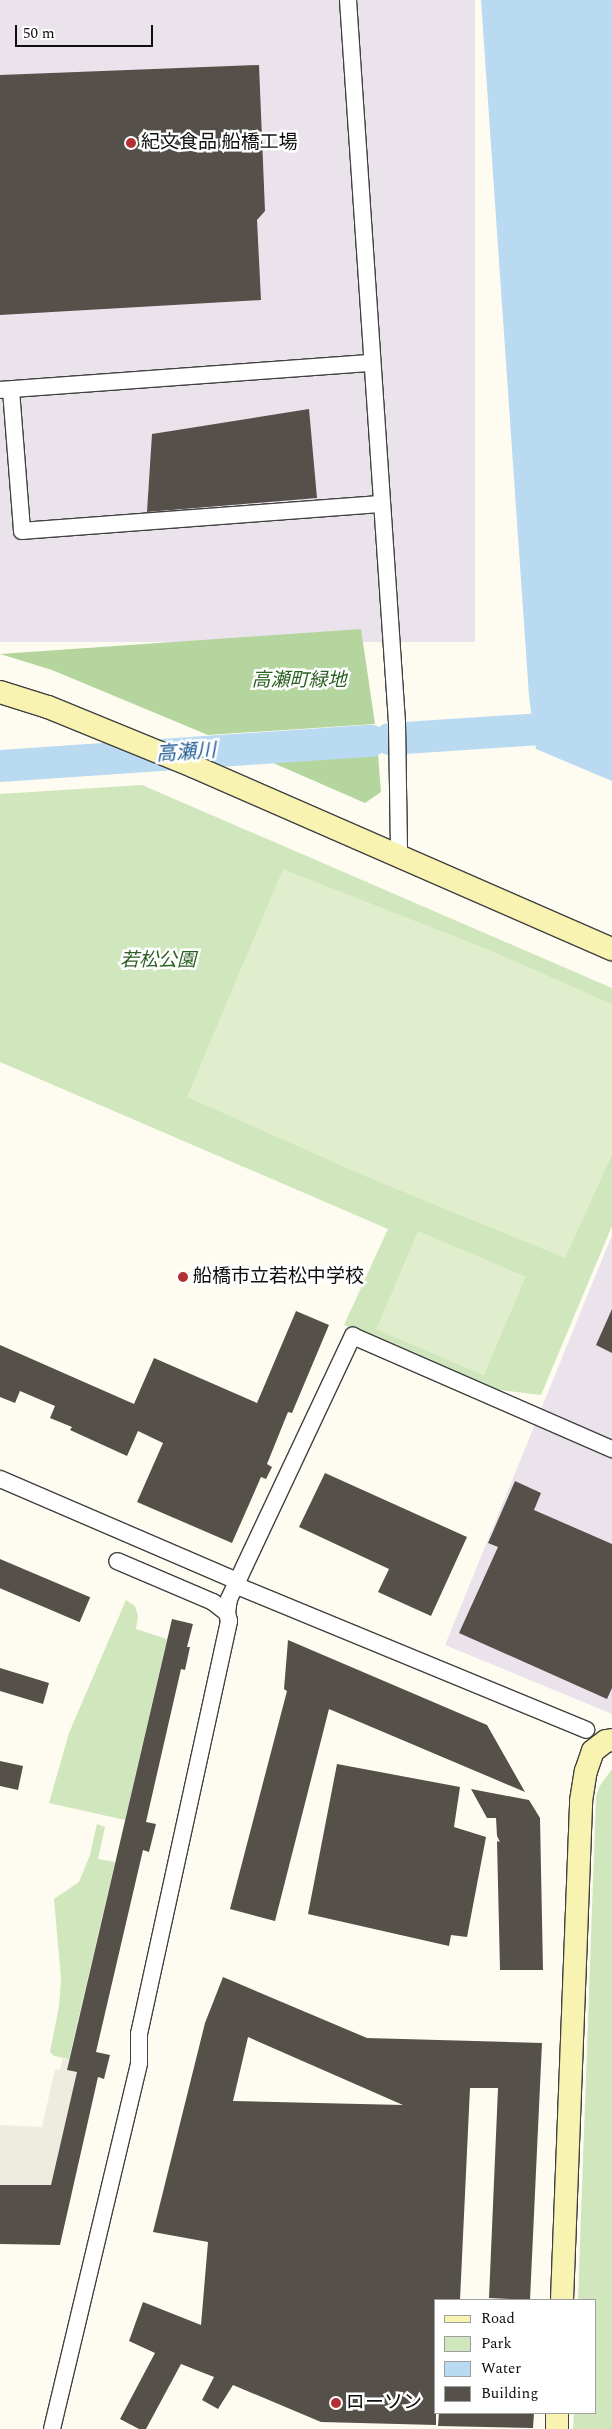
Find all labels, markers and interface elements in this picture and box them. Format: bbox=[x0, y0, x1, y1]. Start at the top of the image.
scale bar bbox=[18, 15, 155, 47]
text: 50 m bbox=[23, 22, 55, 45]
place label: 紀文食品 船橋工場 bbox=[141, 132, 298, 154]
marker: 紀文食品 船橋工場 bbox=[125, 137, 137, 149]
park label: 高瀬町緑地 bbox=[252, 670, 346, 692]
water label: 高瀬川 bbox=[155, 739, 217, 767]
park label: 若松公園 bbox=[120, 950, 196, 972]
place label: 船橋市立若松中学校 bbox=[193, 1266, 364, 1288]
marker: 船橋市立若松中学校 bbox=[177, 1271, 189, 1283]
legend bbox=[434, 2299, 597, 2414]
text: Road bbox=[481, 2307, 515, 2330]
text: Park bbox=[481, 2332, 512, 2355]
text: Water bbox=[481, 2357, 521, 2380]
text: Building bbox=[481, 2382, 538, 2405]
place label: ローソン bbox=[346, 2392, 422, 2414]
marker: ローソン bbox=[330, 2397, 342, 2409]

